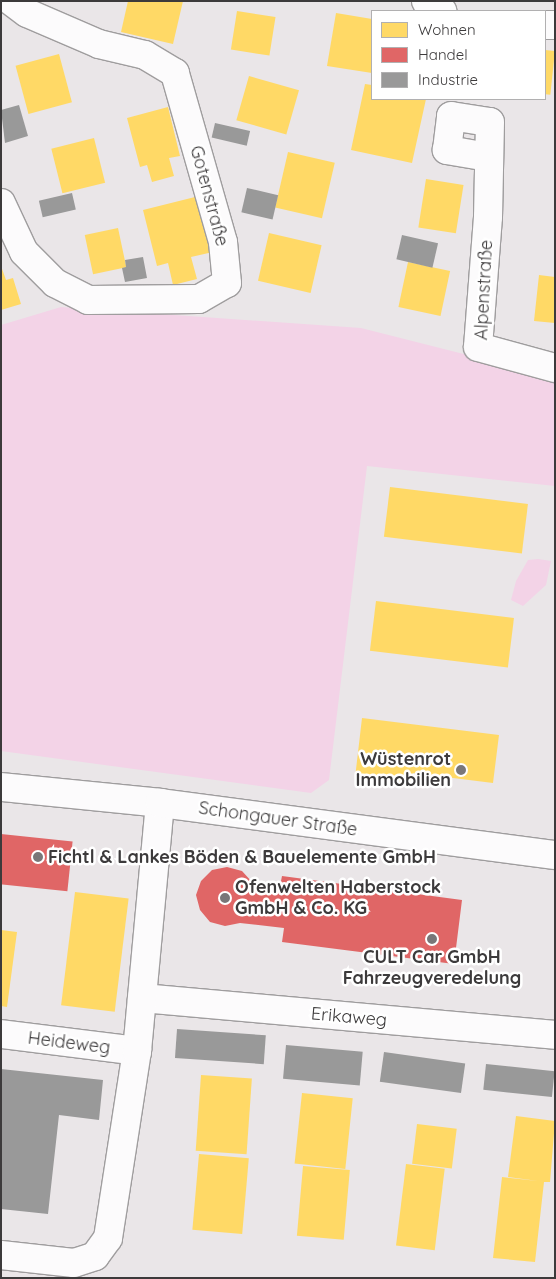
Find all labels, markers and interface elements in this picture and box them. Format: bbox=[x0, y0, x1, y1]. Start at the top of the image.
legend bbox=[371, 10, 546, 100]
text: Wohnen bbox=[418, 20, 476, 39]
text: Handel bbox=[418, 45, 468, 64]
text: Industrie bbox=[418, 70, 478, 89]
street label: Gotenstraße bbox=[185, 143, 233, 249]
street label: Alpenstraße bbox=[471, 239, 497, 341]
place label: Wüstenrot Immobilien bbox=[356, 749, 451, 792]
marker: Wüstenrot Immobilien bbox=[455, 764, 467, 776]
street label: Schongauer Straße bbox=[197, 797, 359, 841]
place label: Fichtl & Lankes Böden & Bauelemente GmbH bbox=[48, 846, 436, 868]
marker: Fichtl & Lankes Böden & Bauelemente GmbH bbox=[32, 851, 44, 863]
place label: Ofenwelten Haberstock GmbH & Co. KG bbox=[235, 877, 441, 920]
marker: Ofenwelten Haberstock GmbH & Co. KG bbox=[219, 892, 231, 904]
marker: CULT Car GmbH Fahrzeugveredelung bbox=[426, 933, 438, 945]
place label: CULT Car GmbH Fahrzeugveredelung bbox=[343, 947, 521, 990]
street label: Erikaweg bbox=[310, 1003, 388, 1031]
street label: Heideweg bbox=[27, 1027, 111, 1059]

